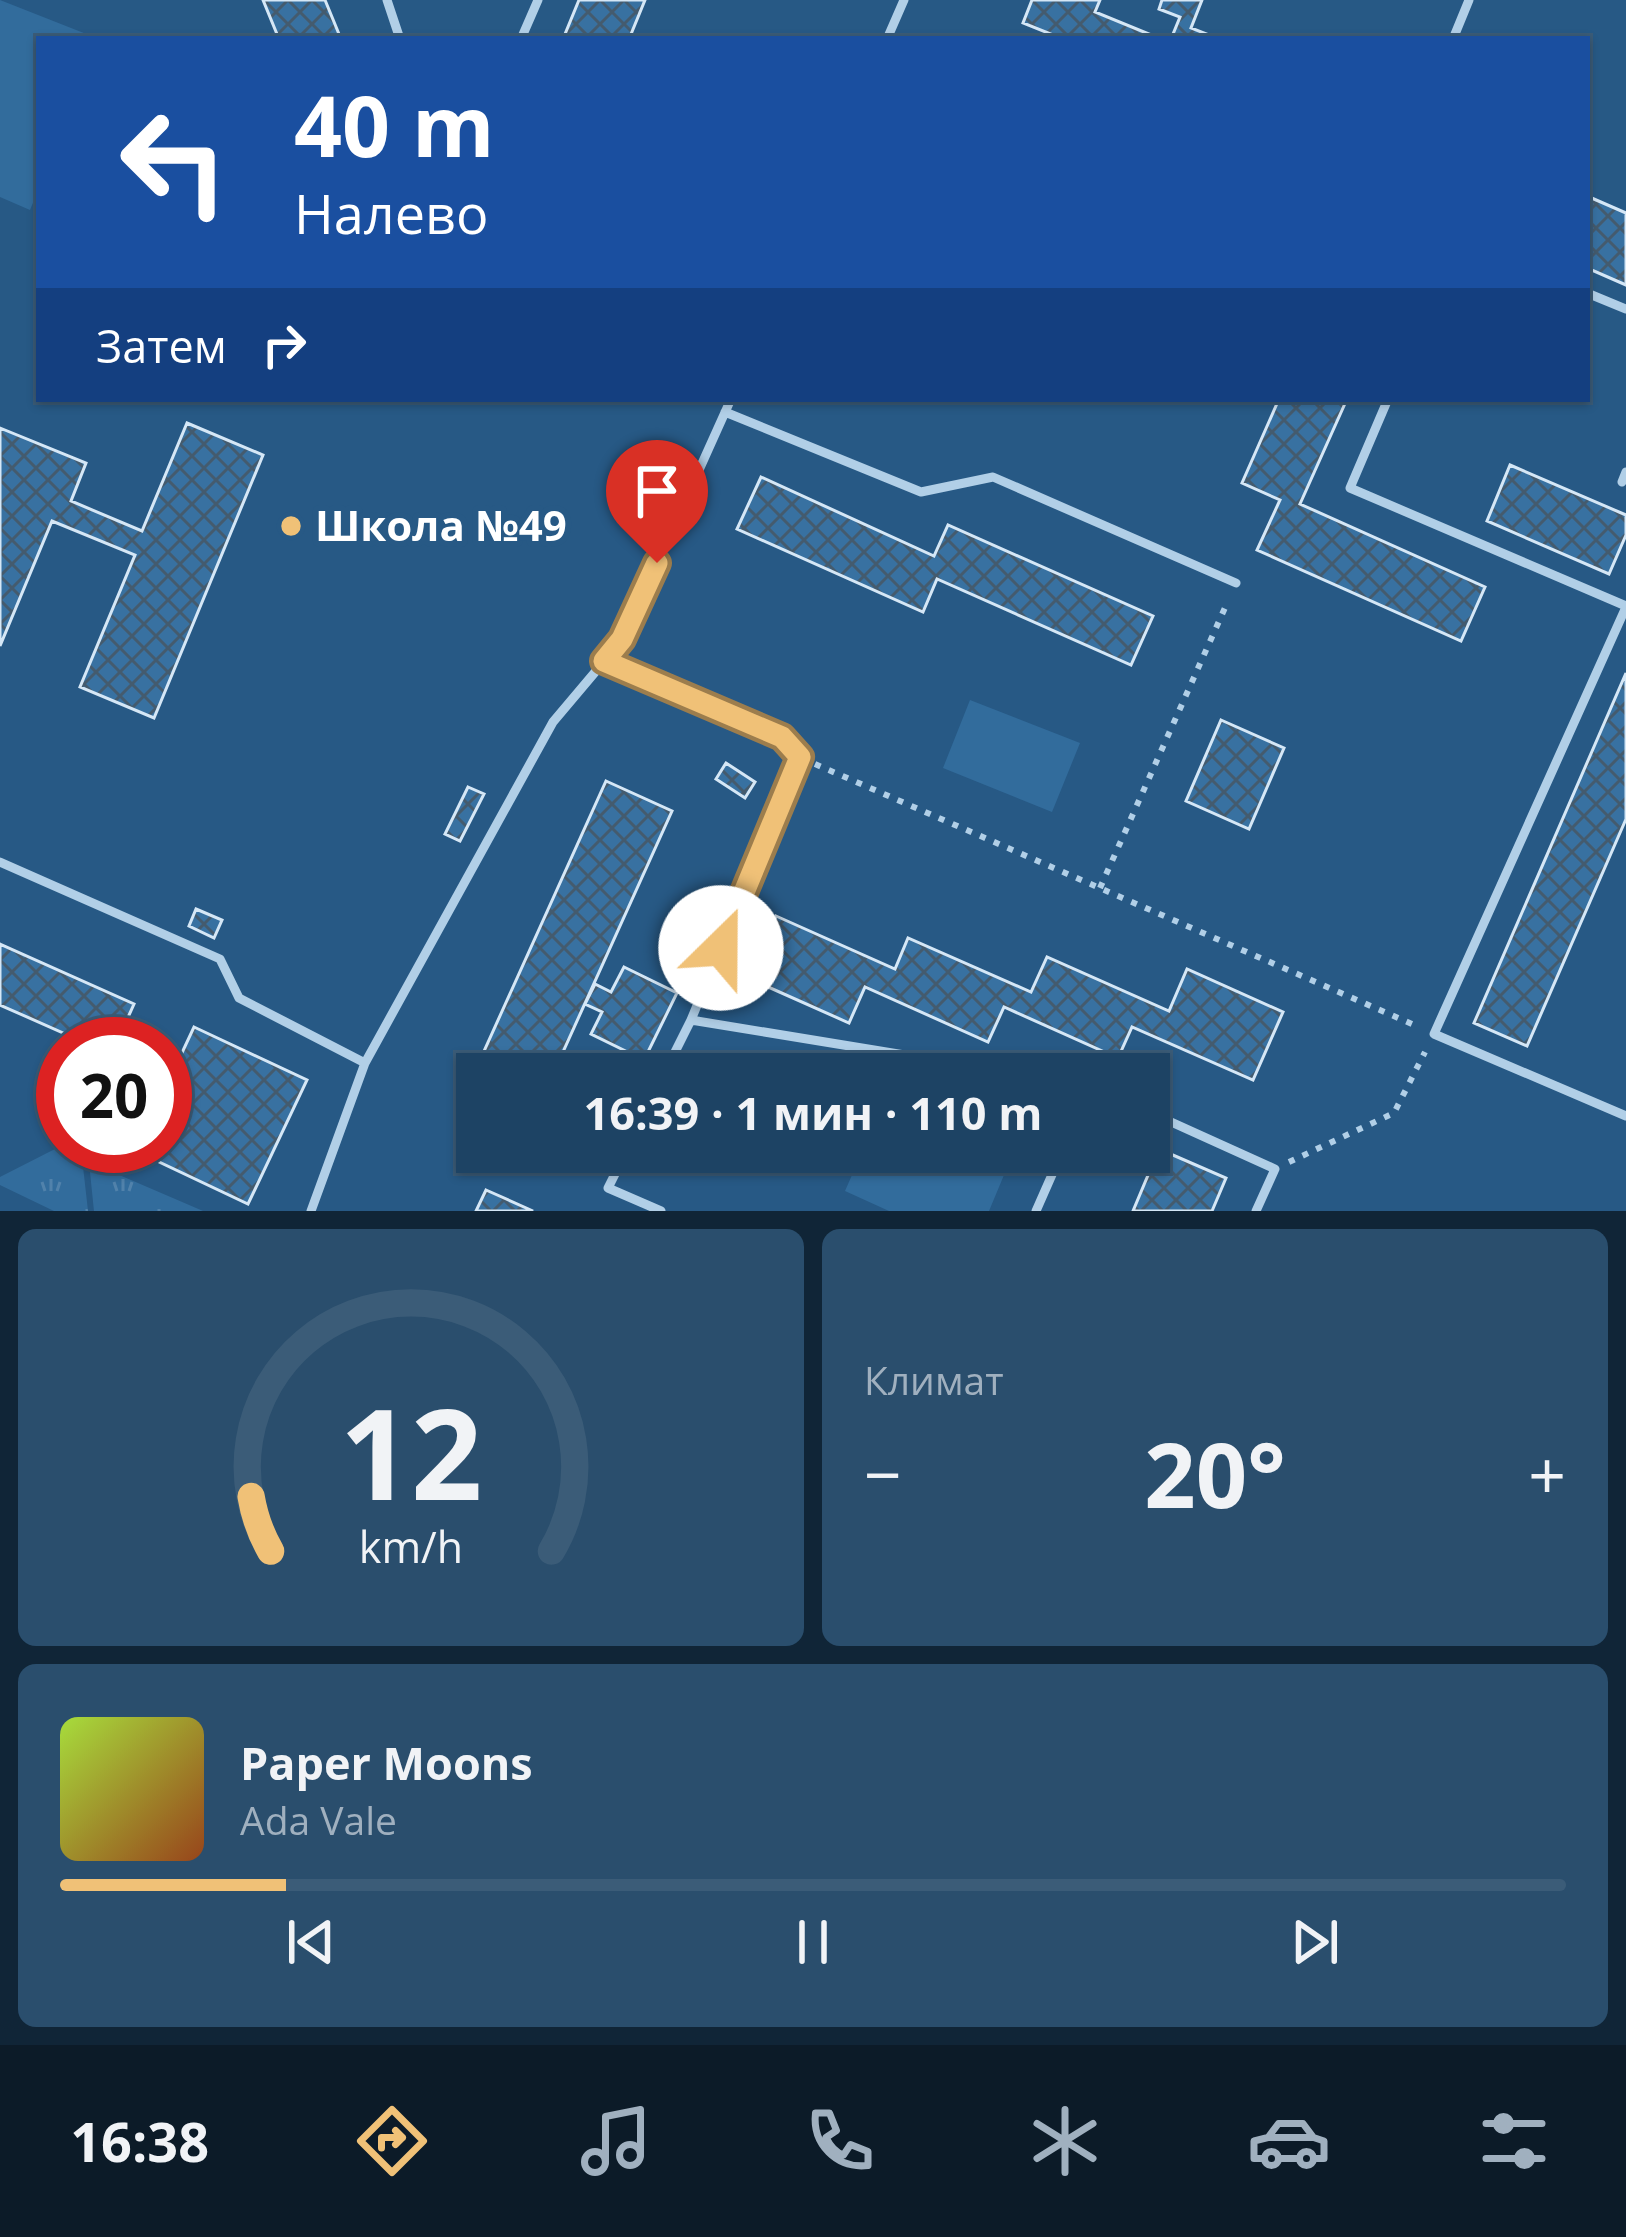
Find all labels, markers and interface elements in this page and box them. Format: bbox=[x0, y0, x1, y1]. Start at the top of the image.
text: 40 m bbox=[294, 67, 494, 182]
icon: left bbox=[96, 84, 252, 240]
text: Налево bbox=[294, 176, 489, 250]
icon: right bbox=[251, 312, 317, 378]
text: Затем bbox=[96, 315, 227, 376]
pin bbox=[606, 440, 708, 563]
icon: arrive bbox=[624, 458, 690, 524]
place label: Школа №49 bbox=[315, 496, 567, 553]
marker: Школа №49 bbox=[278, 513, 304, 539]
position arrow bbox=[658, 885, 784, 1011]
speed limit sign: 20 bbox=[36, 1017, 192, 1173]
text: 16:39 · 1 мин · 110 m bbox=[584, 1082, 1042, 1143]
text: Климат bbox=[864, 1353, 1004, 1406]
text: 12 bbox=[340, 1367, 482, 1537]
text: 20° bbox=[1144, 1412, 1286, 1534]
text: − bbox=[864, 1428, 902, 1518]
text: + bbox=[1528, 1428, 1566, 1518]
text: km/h bbox=[359, 1516, 463, 1575]
text: Paper Moons bbox=[240, 1732, 533, 1793]
text: Ada Vale bbox=[240, 1793, 397, 1846]
icon: previous bbox=[278, 1909, 344, 1975]
icon: pause bbox=[780, 1909, 846, 1975]
icon: next bbox=[1282, 1909, 1348, 1975]
icon: directions bbox=[350, 2099, 434, 2183]
icon: music bbox=[574, 2099, 658, 2183]
icon: phone bbox=[798, 2099, 882, 2183]
icon: climate bbox=[1023, 2099, 1107, 2183]
icon: car bbox=[1247, 2099, 1331, 2183]
icon: filters bbox=[1472, 2099, 1556, 2183]
text: 16:38 bbox=[70, 2104, 209, 2178]

